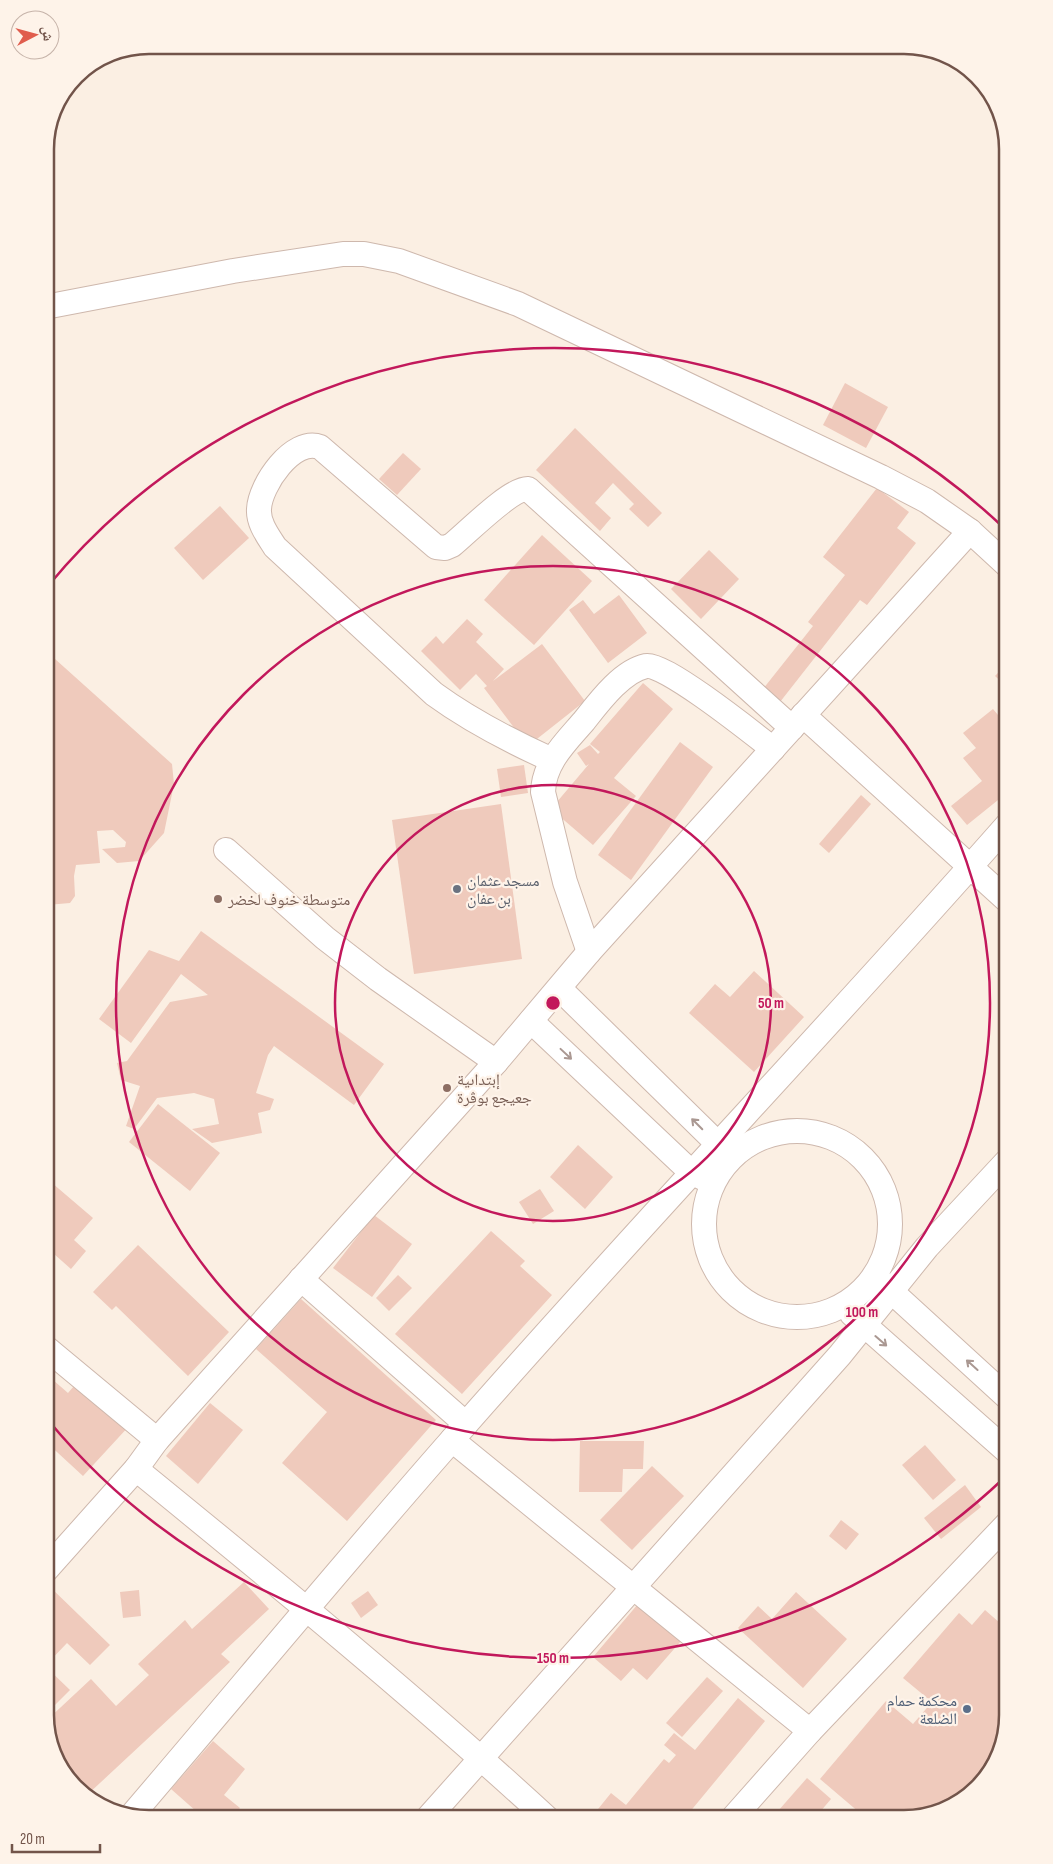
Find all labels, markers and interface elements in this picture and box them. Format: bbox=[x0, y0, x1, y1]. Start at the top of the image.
north arrow bbox=[10, 10, 60, 60]
text: ش bbox=[38, 25, 57, 42]
place label: مسجد عثمان بن عفان bbox=[467, 872, 540, 909]
marker: مسجد عثمان بن عفان bbox=[451, 883, 463, 895]
place label: متوسطة خنوف لخضر bbox=[227, 891, 350, 910]
marker: متوسطة خنوف لخضر bbox=[212, 893, 224, 905]
centre of rings bbox=[544, 994, 562, 1012]
text: 50 m bbox=[758, 994, 784, 1013]
one-way arrow bbox=[560, 1048, 573, 1060]
place label: إبتداىية جعيجع بوڨرة bbox=[457, 1071, 532, 1108]
marker: إبتداىية جعيجع بوڨرة bbox=[441, 1082, 453, 1094]
one-way arrow bbox=[691, 1118, 703, 1130]
text: 100 m bbox=[846, 1303, 878, 1322]
one-way arrow bbox=[874, 1336, 887, 1347]
one-way arrow bbox=[965, 1359, 978, 1371]
text: 150 m bbox=[537, 1649, 569, 1668]
place label: محكمة حمام الضلعة bbox=[887, 1692, 957, 1729]
marker: محكمة حمام الضلعة bbox=[961, 1703, 973, 1715]
scale bar bbox=[12, 1822, 100, 1854]
text: 20 m bbox=[20, 1830, 45, 1849]

